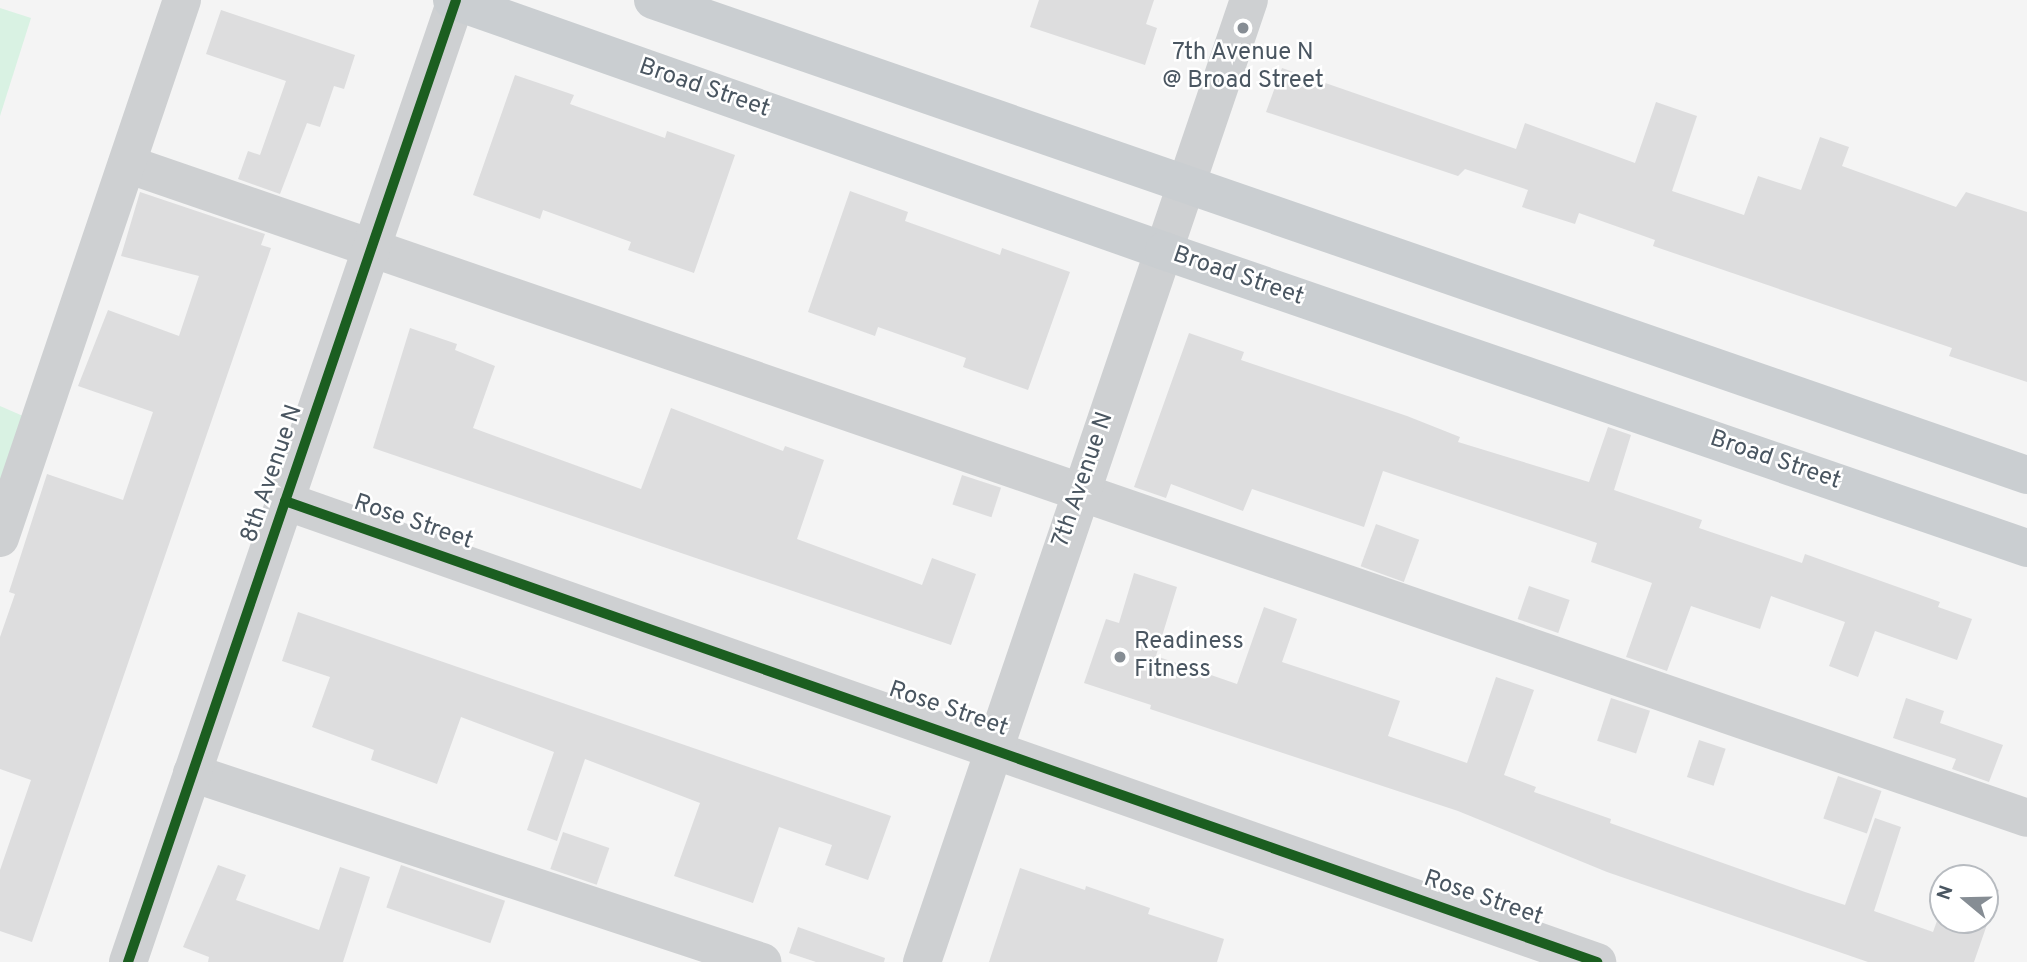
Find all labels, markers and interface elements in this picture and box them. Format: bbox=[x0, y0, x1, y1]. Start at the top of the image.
marker: 7th Avenue N @ Broad Street bbox=[1235, 20, 1251, 36]
place label: 7th Avenue N @ Broad Street bbox=[1162, 40, 1324, 96]
street label: Broad Street bbox=[635, 53, 773, 125]
street label: Broad Street bbox=[1169, 241, 1307, 313]
street label: 8th Avenue N bbox=[236, 401, 310, 547]
street label: 7th Avenue N bbox=[1047, 408, 1121, 552]
street label: Broad Street bbox=[1706, 425, 1844, 497]
street label: Rose Street bbox=[350, 489, 476, 557]
place label: Readiness Fitness bbox=[1134, 629, 1244, 685]
marker: Readiness Fitness bbox=[1112, 649, 1128, 665]
street label: Rose Street bbox=[885, 676, 1011, 744]
north arrow bbox=[1929, 864, 1999, 934]
street label: Rose Street bbox=[1420, 865, 1546, 933]
text: N bbox=[1932, 882, 1960, 903]

